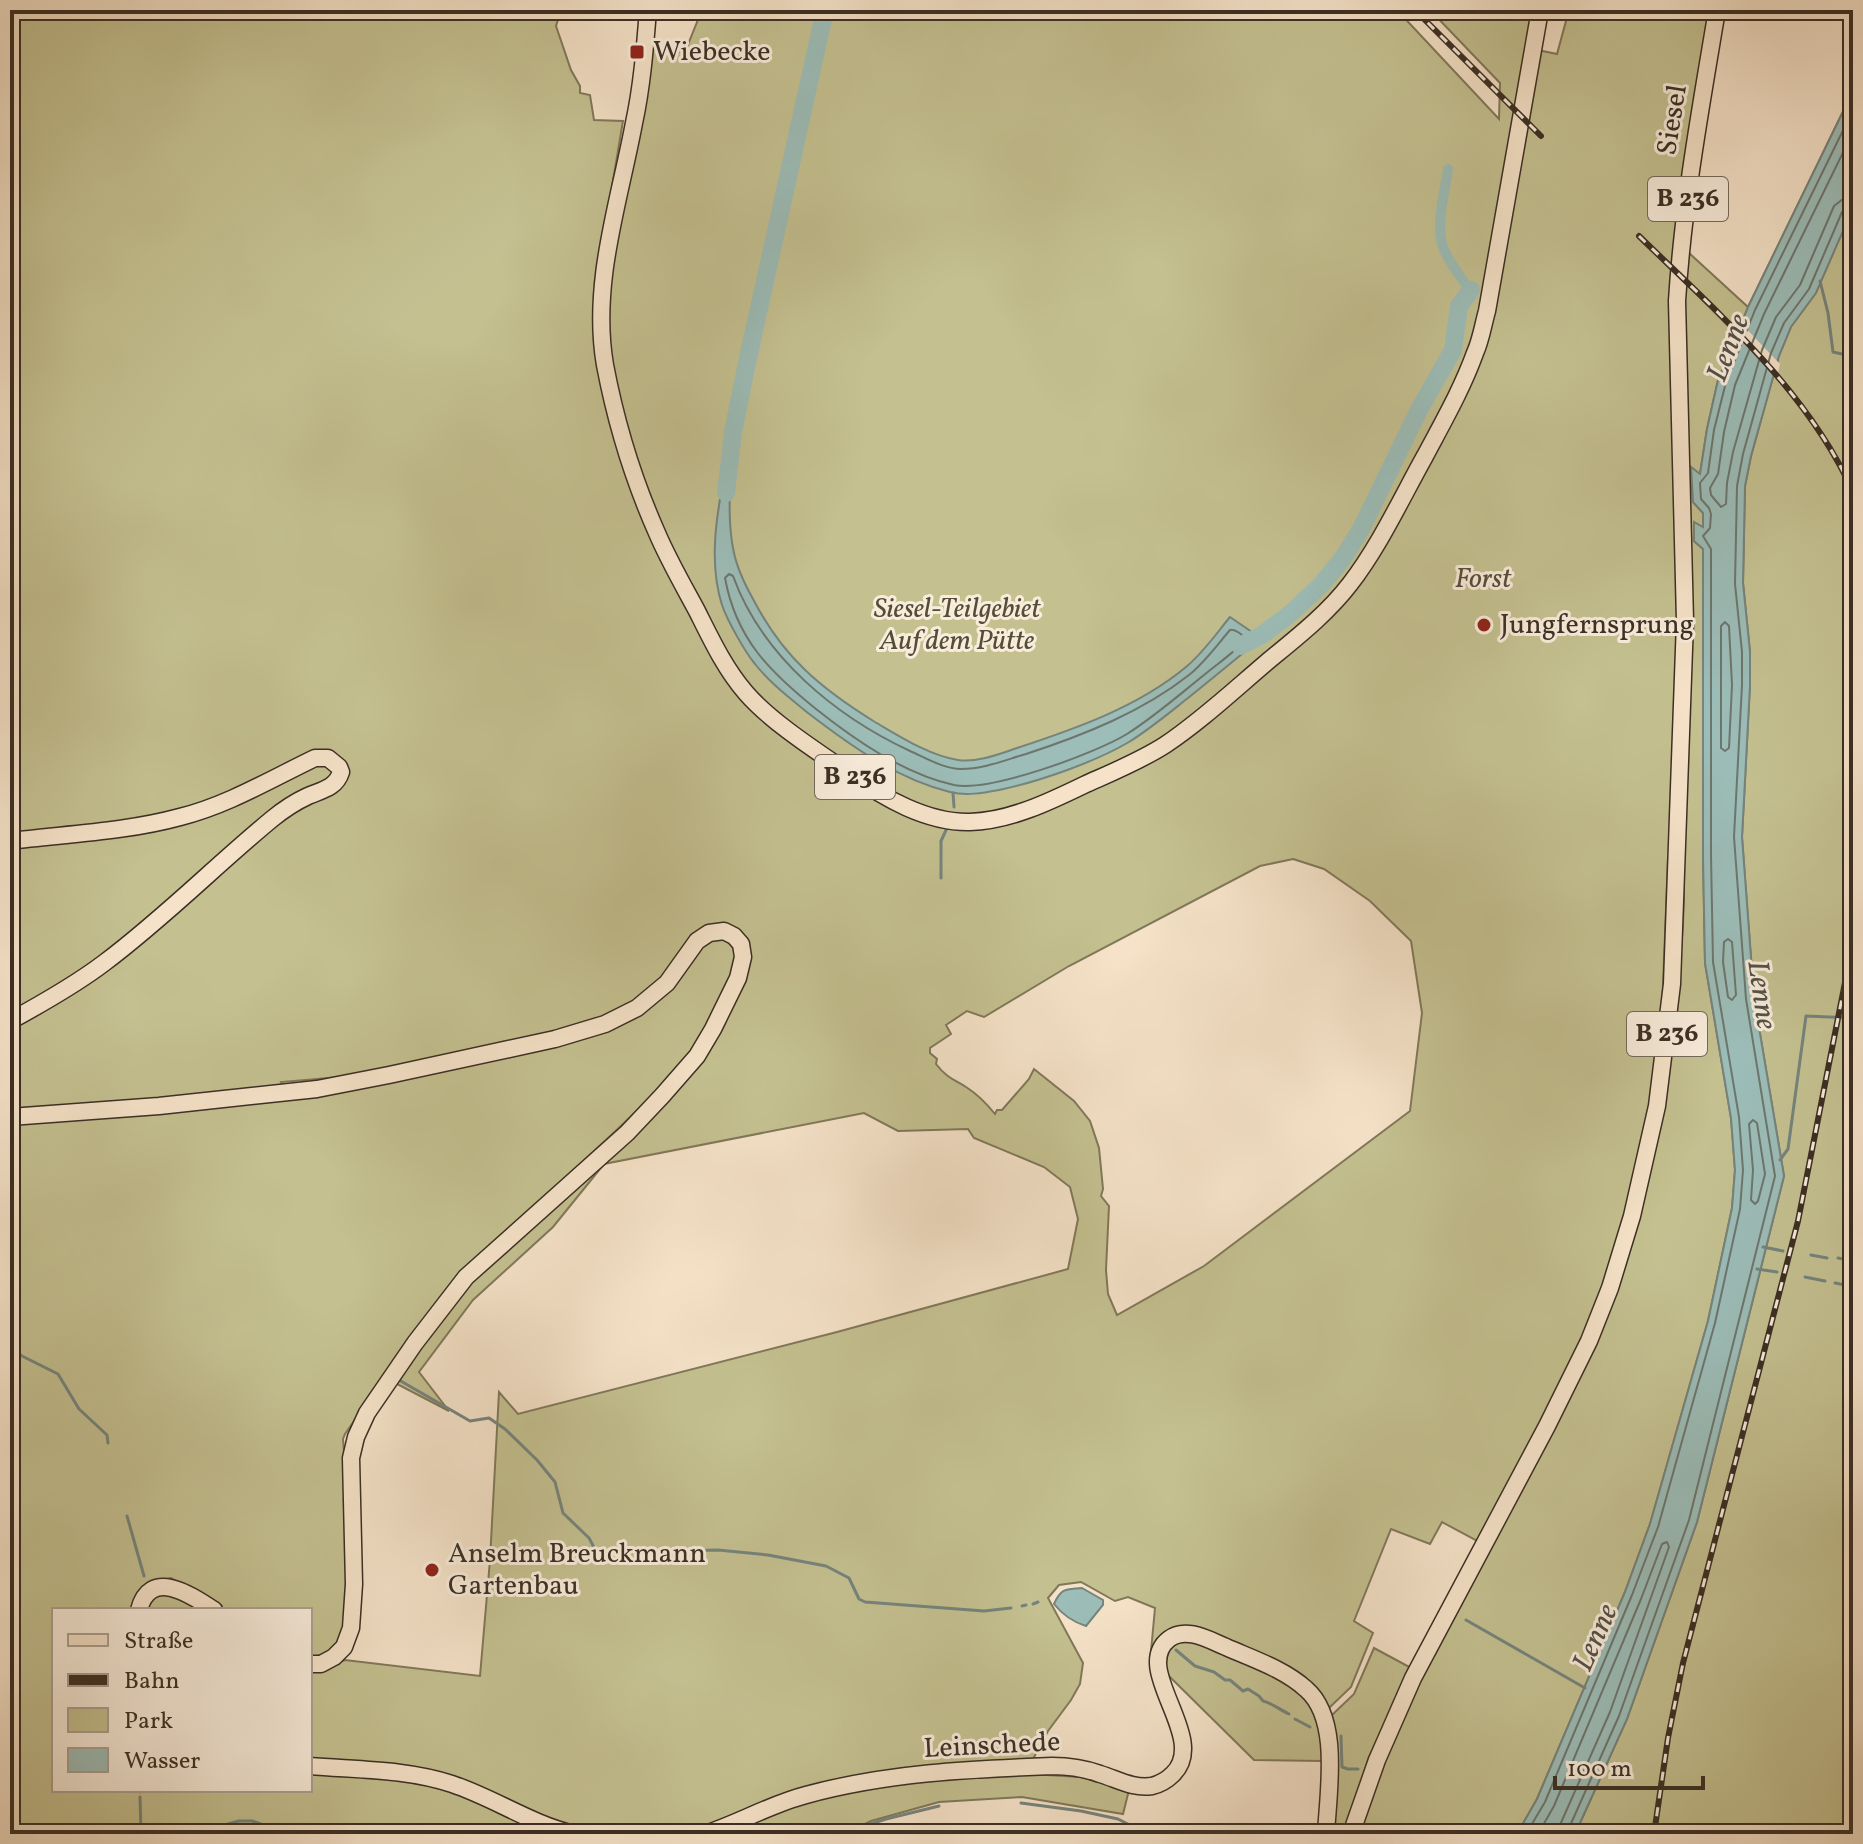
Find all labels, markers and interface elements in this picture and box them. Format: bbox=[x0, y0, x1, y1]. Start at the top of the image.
place label: Wiebecke bbox=[653, 33, 770, 72]
marker: Wiebecke bbox=[628, 43, 646, 61]
street label: Siesel bbox=[1648, 82, 1698, 158]
road number: B 236 bbox=[1648, 177, 1728, 221]
water label: Lenne bbox=[1697, 308, 1761, 388]
park label: Forst bbox=[1455, 560, 1512, 599]
park label: Siesel-Teilgebiet Auf dem Pütte bbox=[874, 590, 1041, 661]
place label: Jungfernsprung bbox=[1500, 606, 1694, 645]
marker: Jungfernsprung bbox=[1475, 616, 1493, 634]
road number: B 236 bbox=[815, 755, 895, 799]
water label: Lenne bbox=[1735, 958, 1787, 1032]
road number: B 236 bbox=[1627, 1012, 1707, 1056]
place label: Anselm Breuckmann Gartenbau bbox=[448, 1535, 706, 1606]
marker: Anselm Breuckmann Gartenbau bbox=[423, 1561, 441, 1579]
water label: Lenne bbox=[1563, 1598, 1629, 1678]
legend bbox=[52, 1608, 312, 1792]
text: Straße bbox=[124, 1625, 193, 1659]
text: Bahn bbox=[124, 1665, 180, 1699]
text: Park bbox=[124, 1705, 173, 1739]
street label: Leinschede bbox=[923, 1723, 1061, 1769]
scale bar bbox=[1555, 1740, 1703, 1790]
text: Wasser bbox=[124, 1745, 200, 1779]
text: 100 m bbox=[1567, 1753, 1632, 1787]

